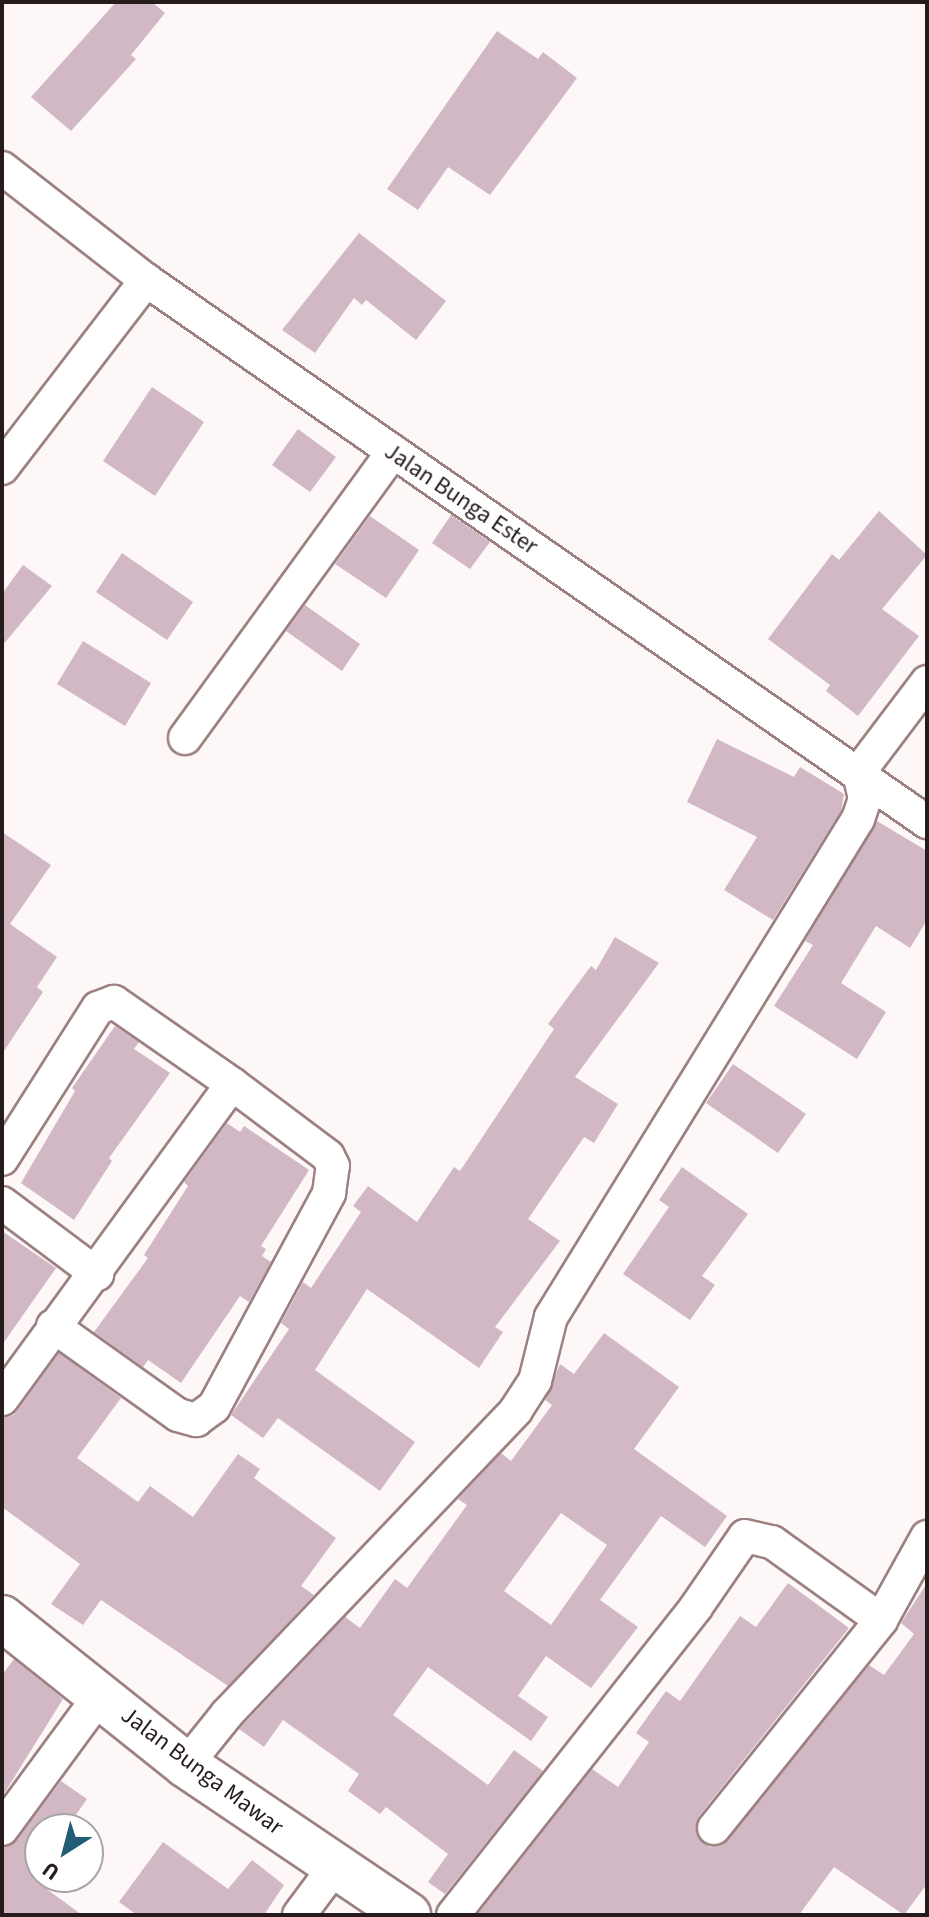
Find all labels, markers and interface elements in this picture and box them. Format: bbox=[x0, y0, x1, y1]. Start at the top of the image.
street label: Jalan Bunga Ester bbox=[379, 437, 543, 561]
street label: Jalan Bunga Mawar bbox=[115, 1701, 289, 1841]
north arrow bbox=[24, 1813, 104, 1893]
text: U bbox=[36, 1854, 66, 1888]

